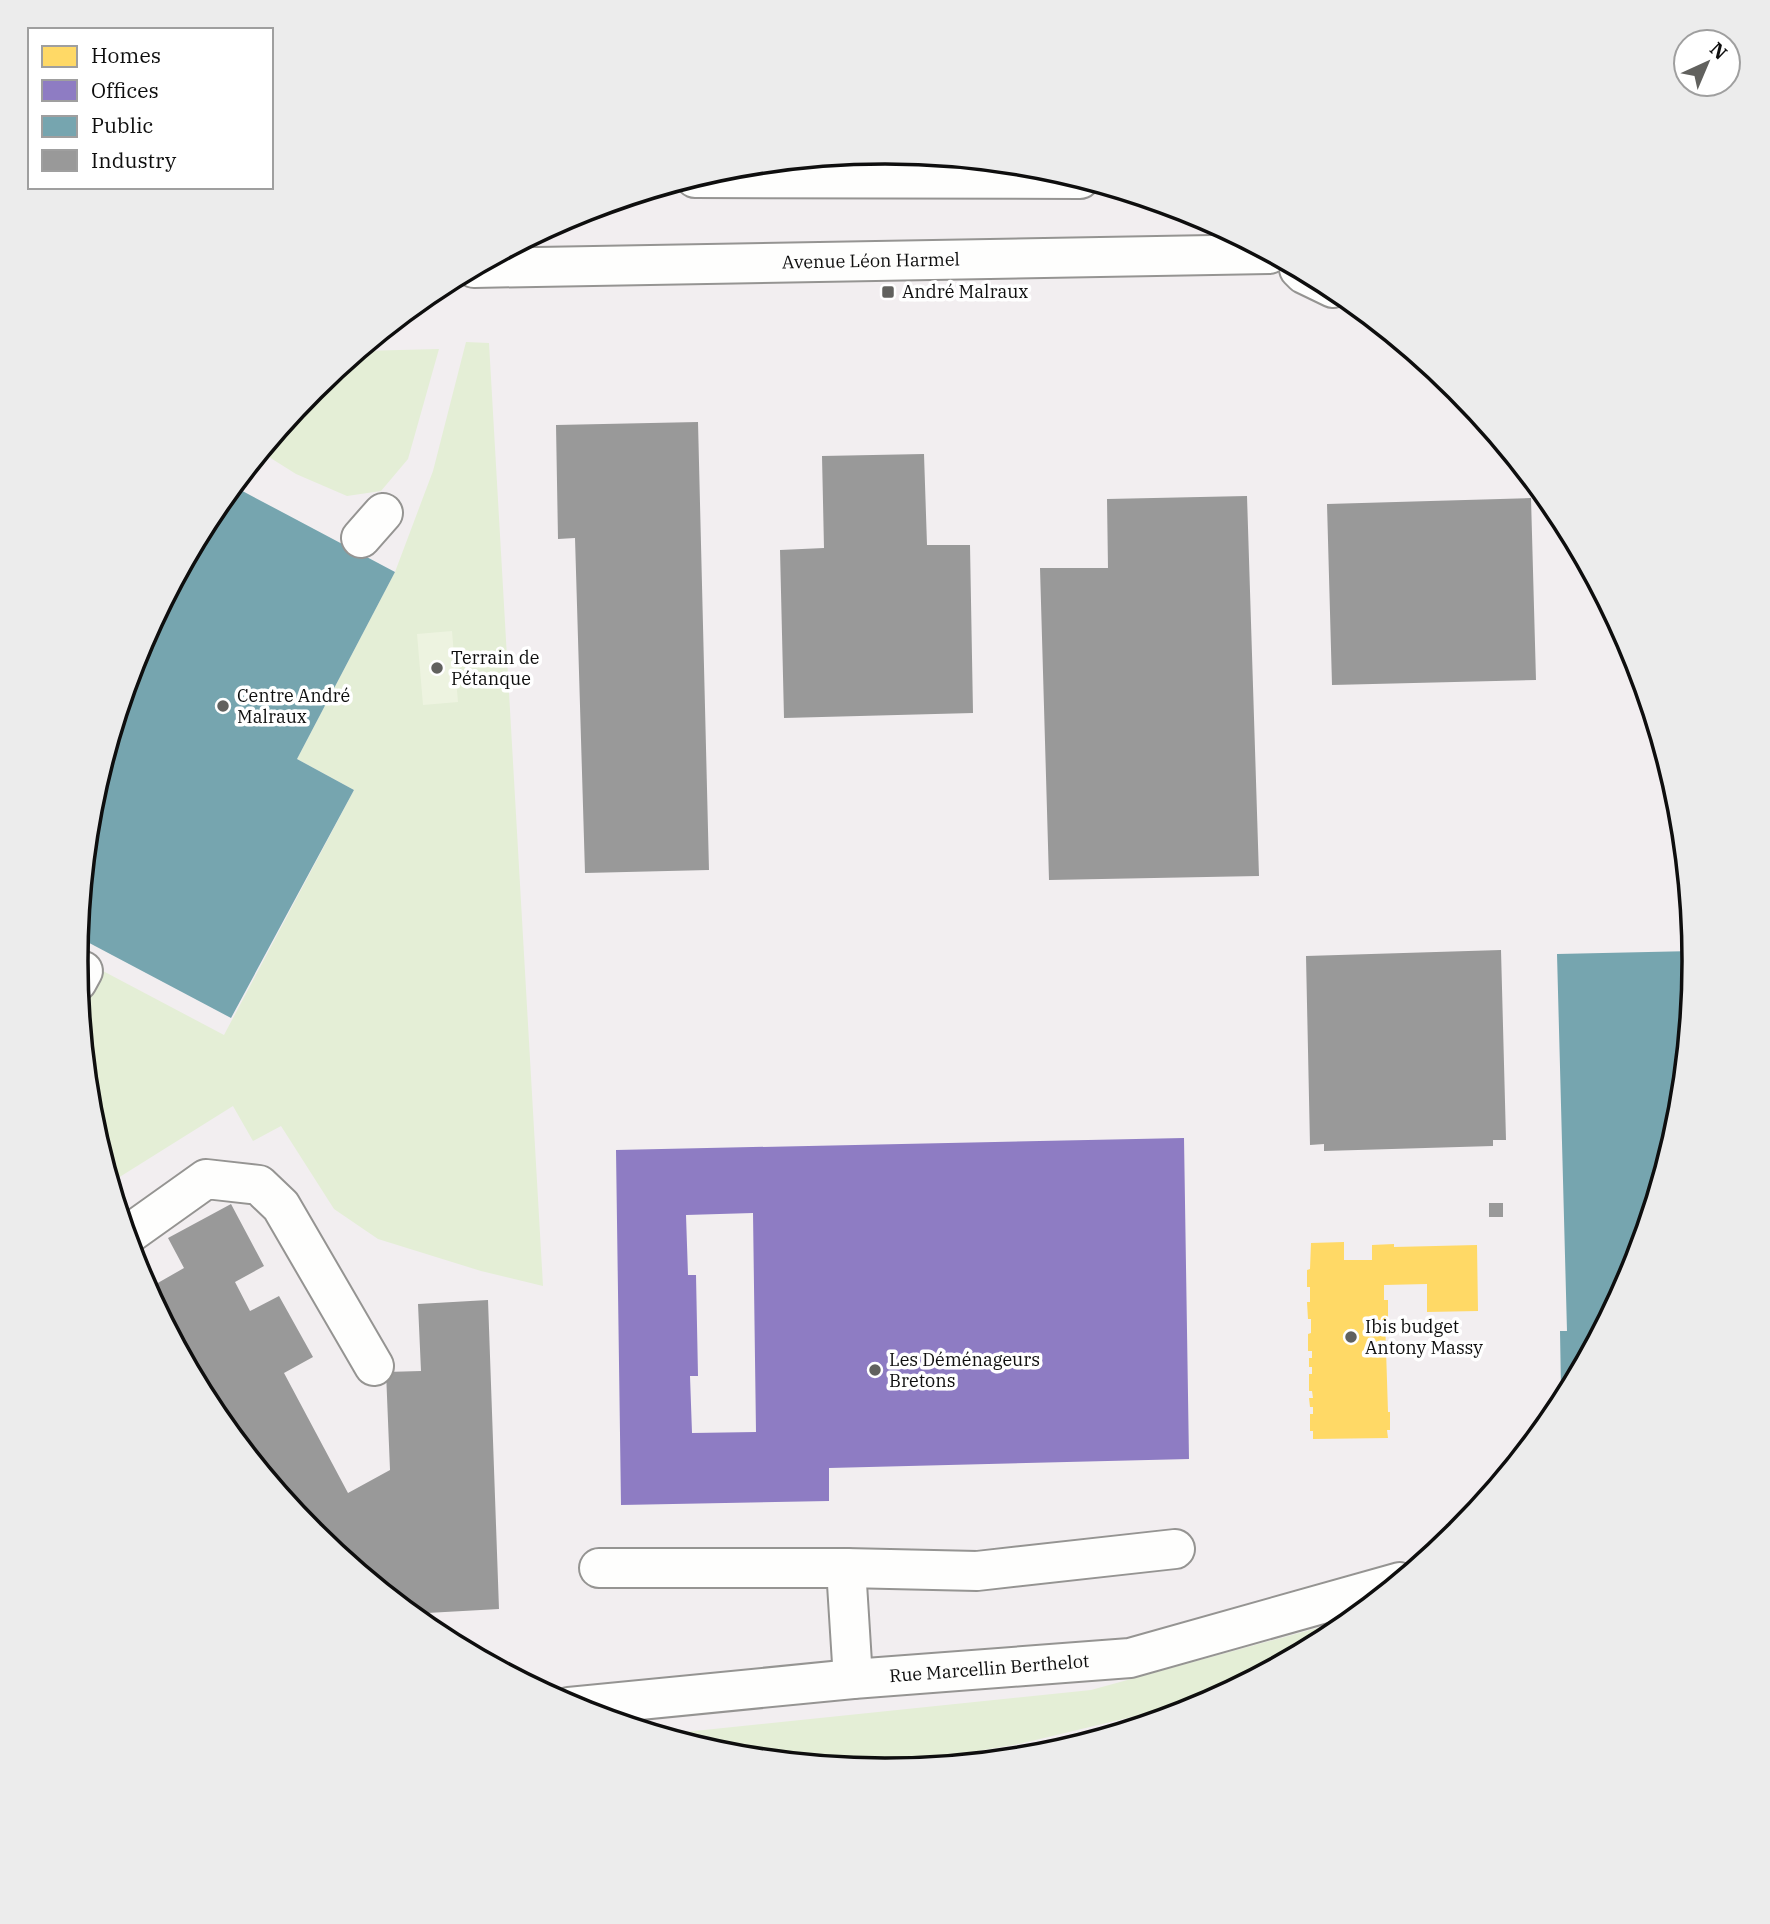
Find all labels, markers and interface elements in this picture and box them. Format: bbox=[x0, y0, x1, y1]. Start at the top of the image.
legend bbox=[28, 28, 273, 189]
north arrow bbox=[1672, 28, 1742, 98]
text: N bbox=[1705, 37, 1733, 65]
text: Homes bbox=[91, 41, 161, 69]
text: Offices bbox=[91, 76, 159, 104]
text: Public bbox=[91, 111, 153, 139]
text: Industry bbox=[91, 146, 177, 174]
street label: Avenue Léon Harmel bbox=[782, 247, 960, 274]
place label: André Malraux bbox=[902, 280, 1028, 303]
marker: André Malraux bbox=[880, 284, 896, 300]
place label: Terrain de Pétanque bbox=[451, 646, 539, 690]
marker: Terrain de Pétanque bbox=[429, 660, 445, 676]
place label: Centre André Malraux bbox=[237, 684, 350, 728]
marker: Centre André Malraux bbox=[215, 698, 231, 714]
place label: Ibis budget Antony Massy bbox=[1365, 1315, 1483, 1359]
marker: Ibis budget Antony Massy bbox=[1343, 1329, 1359, 1345]
place label: Les Déménageurs Bretons bbox=[889, 1348, 1040, 1392]
marker: Les Déménageurs Bretons bbox=[867, 1362, 883, 1378]
street label: Rue Marcellin Berthelot bbox=[888, 1649, 1090, 1687]

